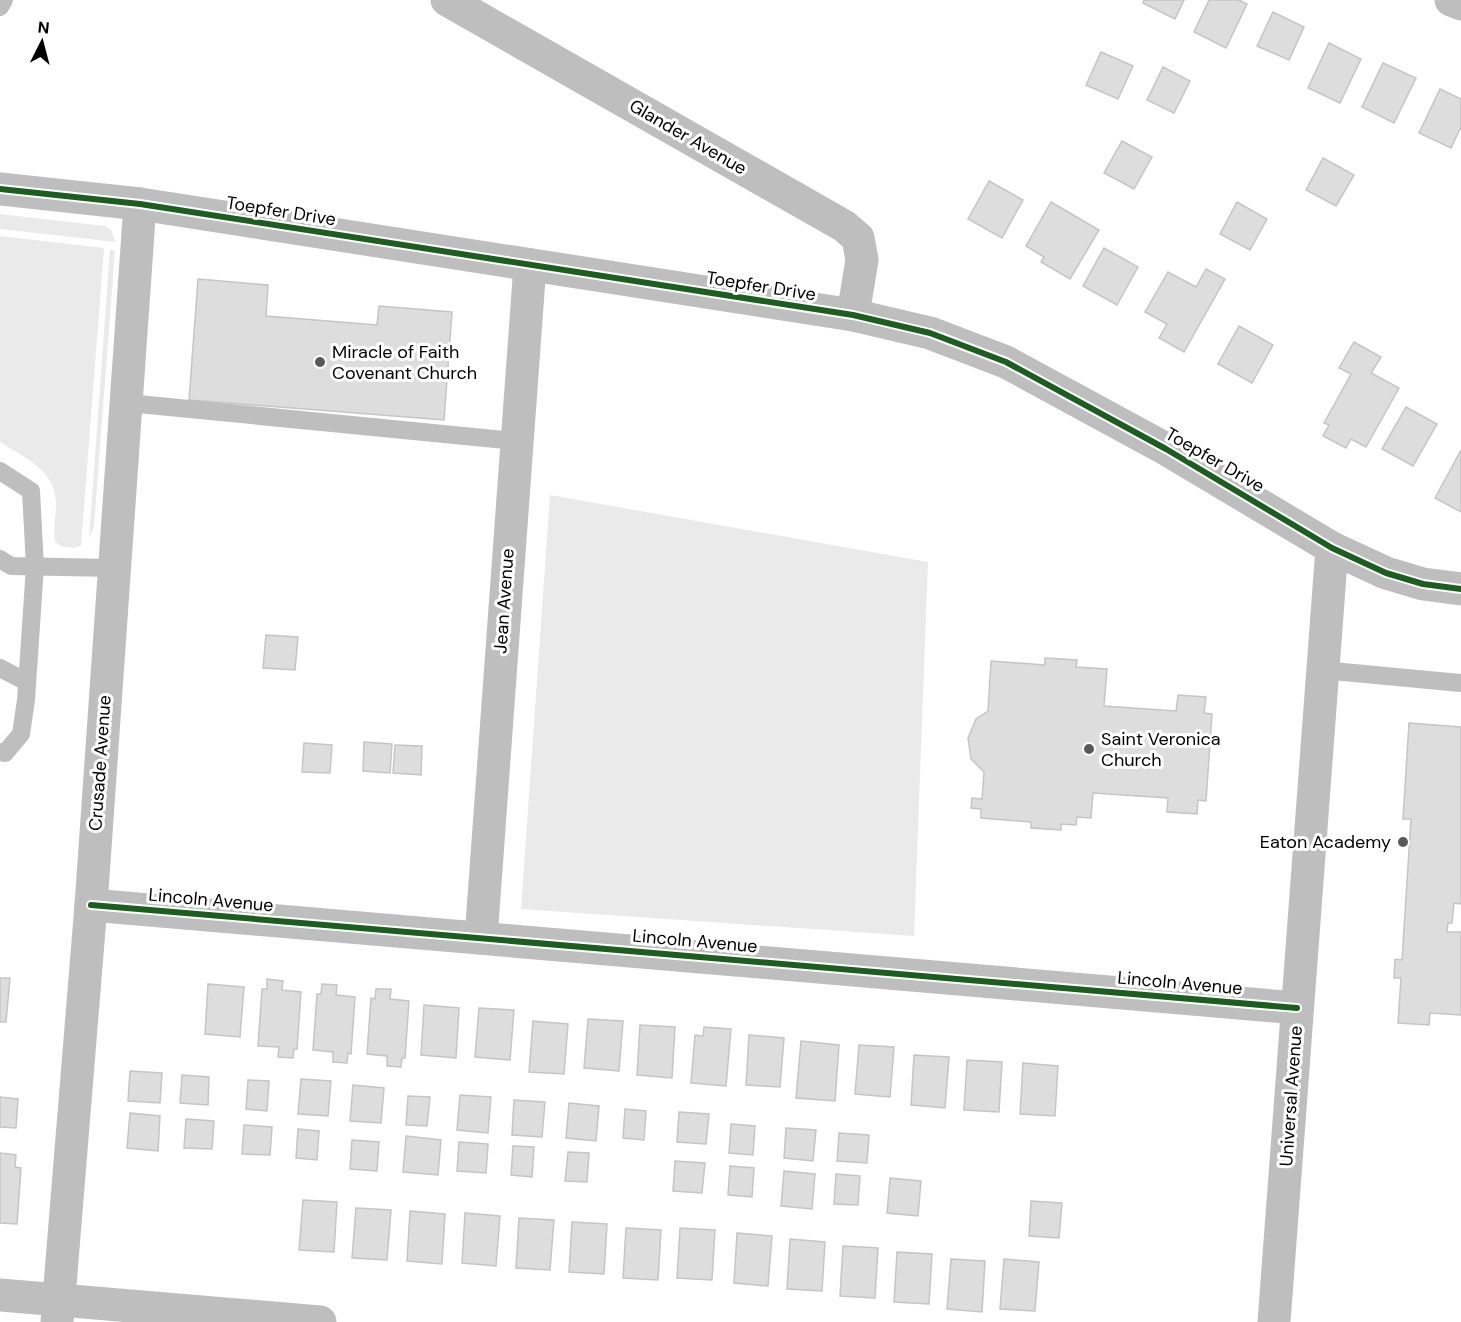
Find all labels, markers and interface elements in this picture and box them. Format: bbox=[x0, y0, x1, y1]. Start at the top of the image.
north arrow bbox=[12, 12, 72, 72]
text: N bbox=[37, 17, 50, 39]
street label: Glander Avenue bbox=[625, 94, 751, 180]
street label: Toepfer Drive bbox=[224, 190, 338, 232]
street label: Toepfer Drive bbox=[704, 265, 818, 307]
place label: Miracle of Faith Covenant Church bbox=[332, 340, 477, 385]
marker: Miracle of Faith Covenant Church bbox=[313, 355, 327, 369]
street label: Toepfer Drive bbox=[1161, 422, 1269, 498]
street label: Jean Avenue bbox=[488, 548, 520, 654]
street label: Crusade Avenue bbox=[83, 694, 117, 832]
place label: Saint Veronica Church bbox=[1101, 727, 1221, 772]
marker: Saint Veronica Church bbox=[1082, 742, 1096, 756]
place label: Eaton Academy bbox=[1260, 830, 1391, 854]
marker: Eaton Academy bbox=[1396, 835, 1410, 849]
street label: Lincoln Avenue bbox=[147, 883, 275, 917]
street label: Lincoln Avenue bbox=[631, 924, 759, 958]
street label: Lincoln Avenue bbox=[1116, 966, 1244, 1000]
street label: Universal Avenue bbox=[1274, 1025, 1308, 1167]

